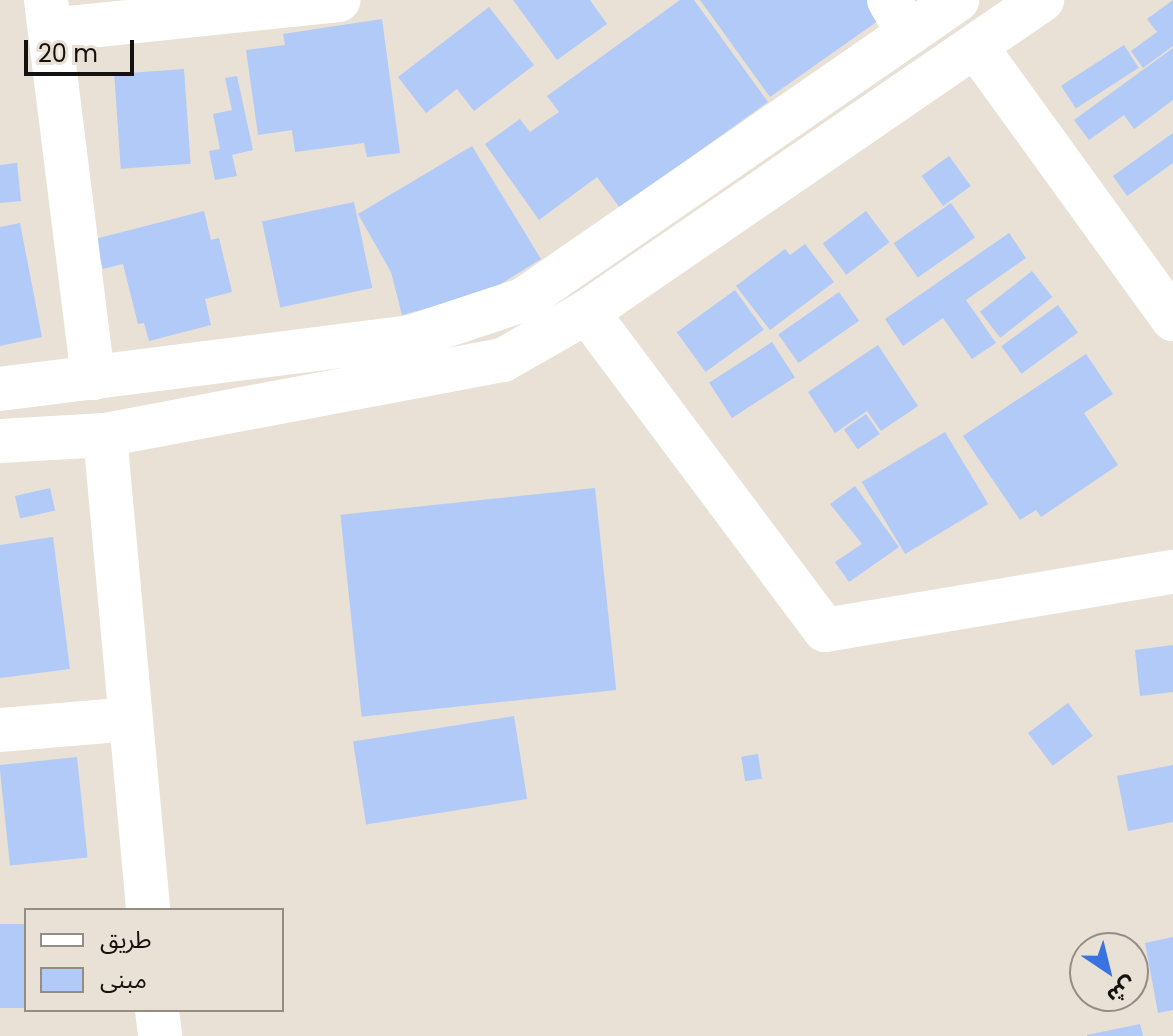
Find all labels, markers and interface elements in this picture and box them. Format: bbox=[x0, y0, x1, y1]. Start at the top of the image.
scale bar bbox=[28, 24, 138, 74]
text: 20 m bbox=[38, 37, 98, 70]
legend bbox=[24, 908, 284, 1012]
text: طريق bbox=[100, 923, 152, 956]
north arrow bbox=[1069, 932, 1149, 1012]
text: مبنى bbox=[100, 963, 147, 996]
text: ش bbox=[1101, 969, 1143, 1012]

